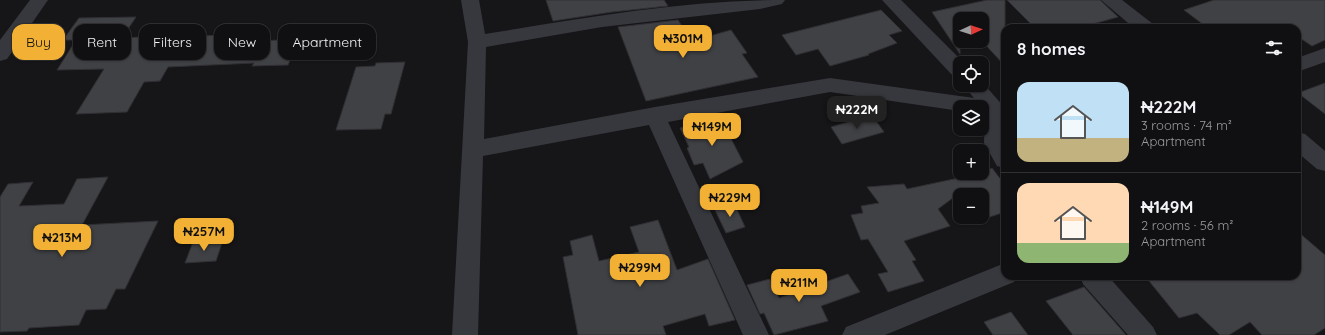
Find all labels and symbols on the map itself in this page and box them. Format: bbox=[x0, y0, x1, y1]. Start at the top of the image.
north arrow bbox=[953, 12, 989, 48]
pin: ₦301M bbox=[655, 25, 711, 59]
pin: ₦222M bbox=[829, 96, 885, 130]
pin: ₦149M bbox=[684, 113, 740, 147]
pin: ₦229M bbox=[702, 184, 758, 218]
pin: ₦257M bbox=[176, 218, 232, 252]
pin: ₦213M bbox=[34, 224, 90, 258]
pin: ₦299M bbox=[612, 254, 668, 288]
pin: ₦211M bbox=[771, 269, 827, 303]

